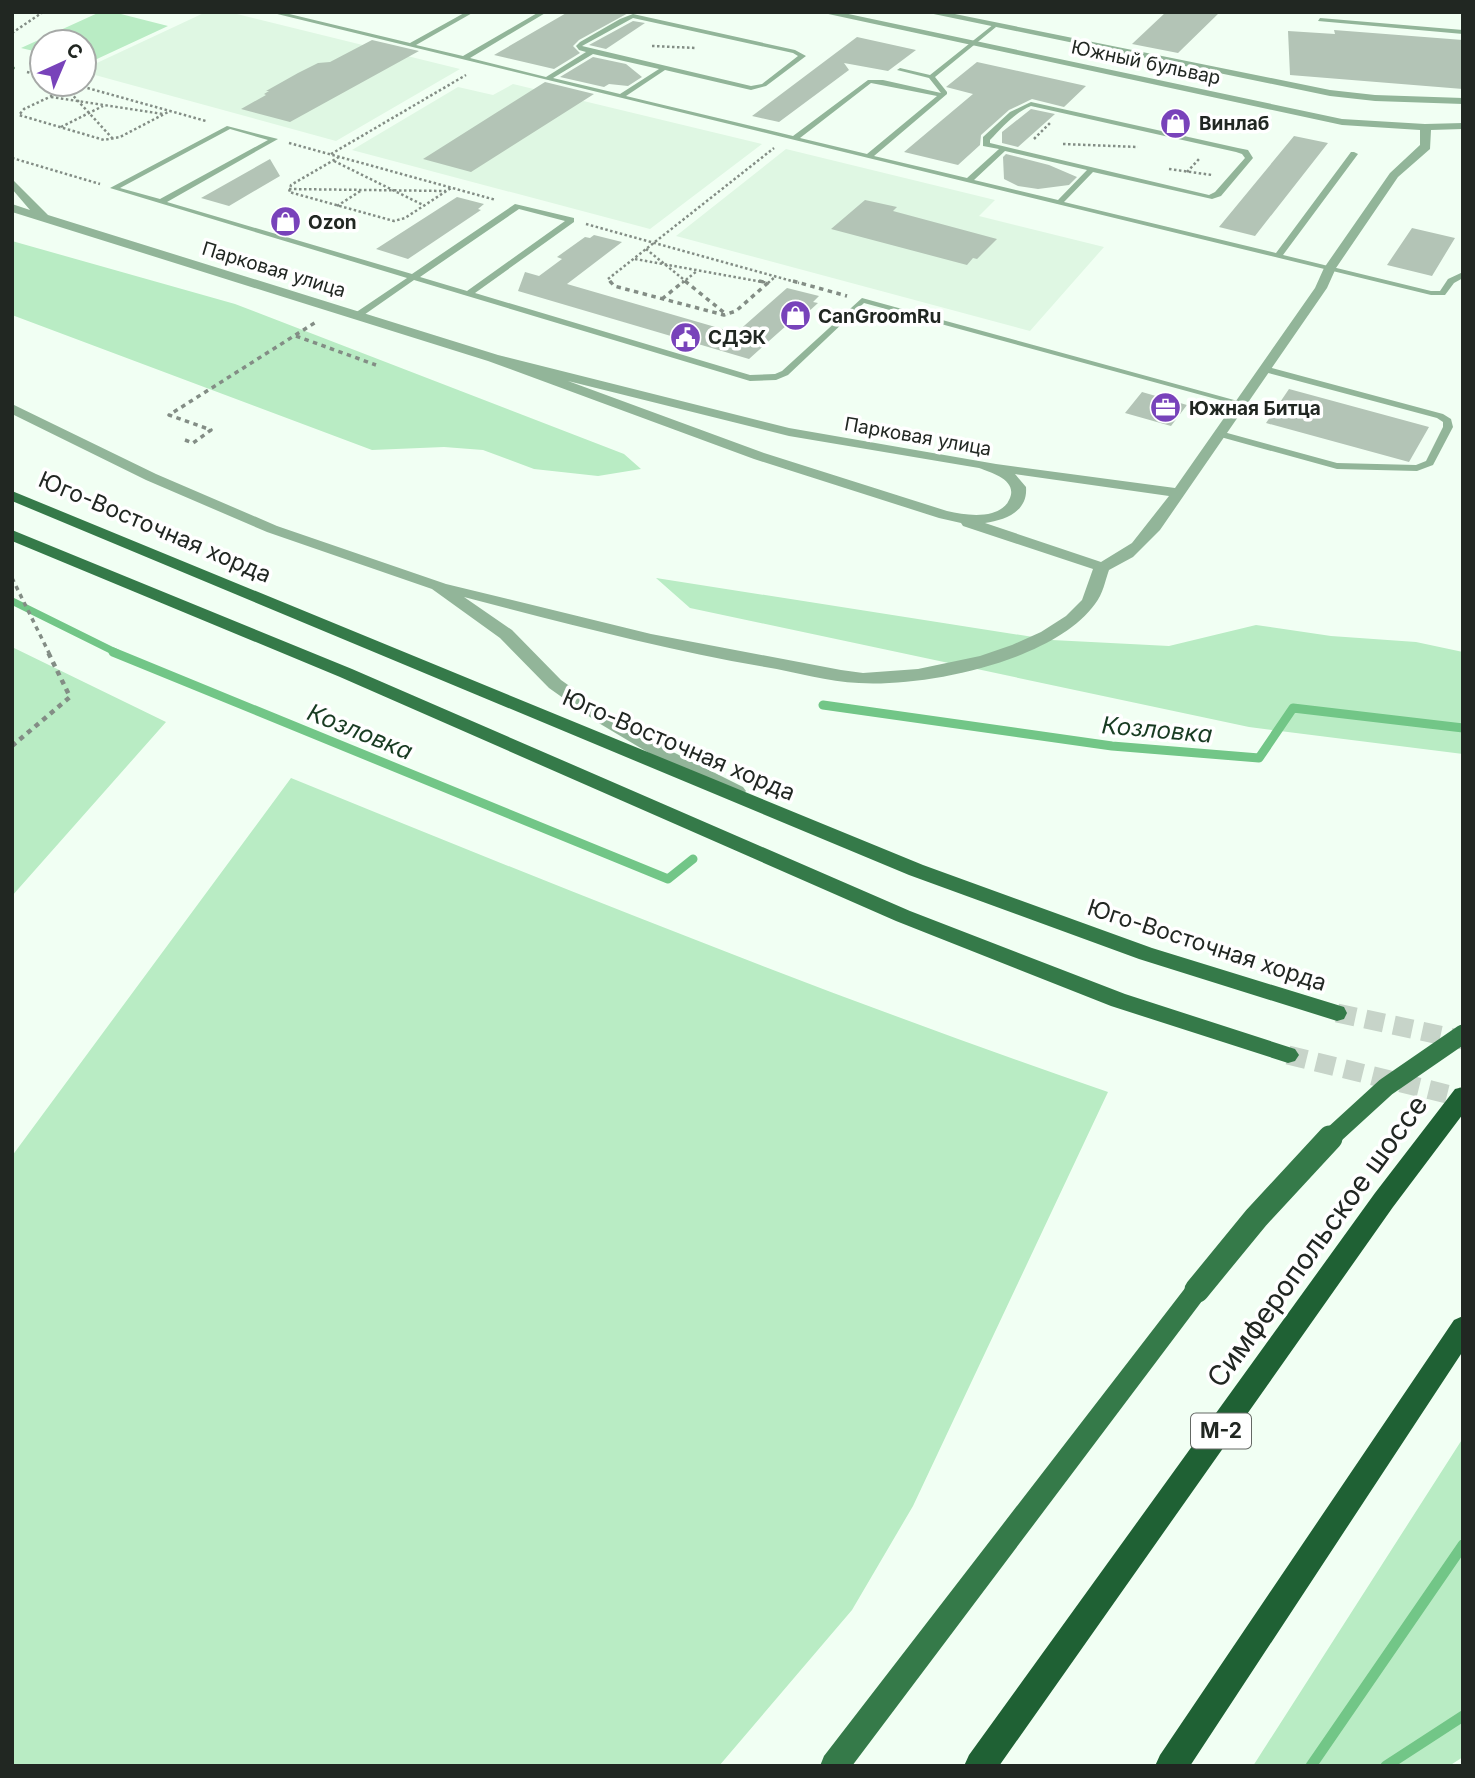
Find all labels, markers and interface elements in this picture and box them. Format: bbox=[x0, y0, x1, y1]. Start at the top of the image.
north arrow bbox=[28, 28, 98, 98]
street label: Южный бульвар bbox=[1069, 35, 1223, 90]
text: С bbox=[61, 38, 88, 64]
shop icon: Винлаб bbox=[1159, 106, 1193, 140]
place label: Винлаб bbox=[1199, 112, 1269, 135]
shop icon: Ozon bbox=[268, 205, 302, 239]
place label: Ozon bbox=[308, 211, 357, 234]
street label: Парковая улица bbox=[199, 237, 348, 302]
shop icon: CanGroomRu bbox=[778, 299, 812, 333]
place label: CanGroomRu bbox=[818, 305, 941, 328]
public building icon: СДЭК bbox=[668, 320, 702, 354]
place label: СДЭК bbox=[708, 326, 767, 349]
office icon: Южная Битца bbox=[1149, 391, 1183, 425]
place label: Южная Битца bbox=[1189, 397, 1321, 420]
street label: Парковая улица bbox=[843, 412, 993, 461]
street label: Юго-Восточная хорда bbox=[34, 465, 276, 589]
street label: Юго-Восточная хорда bbox=[558, 683, 800, 807]
water label: Козловка bbox=[303, 697, 417, 766]
water label: Козловка bbox=[1100, 710, 1214, 749]
street label: Юго-Восточная хорда bbox=[1084, 893, 1330, 997]
street label: Симферопольское шоссе bbox=[1200, 1088, 1434, 1394]
road number: М-2 bbox=[1191, 1414, 1251, 1448]

